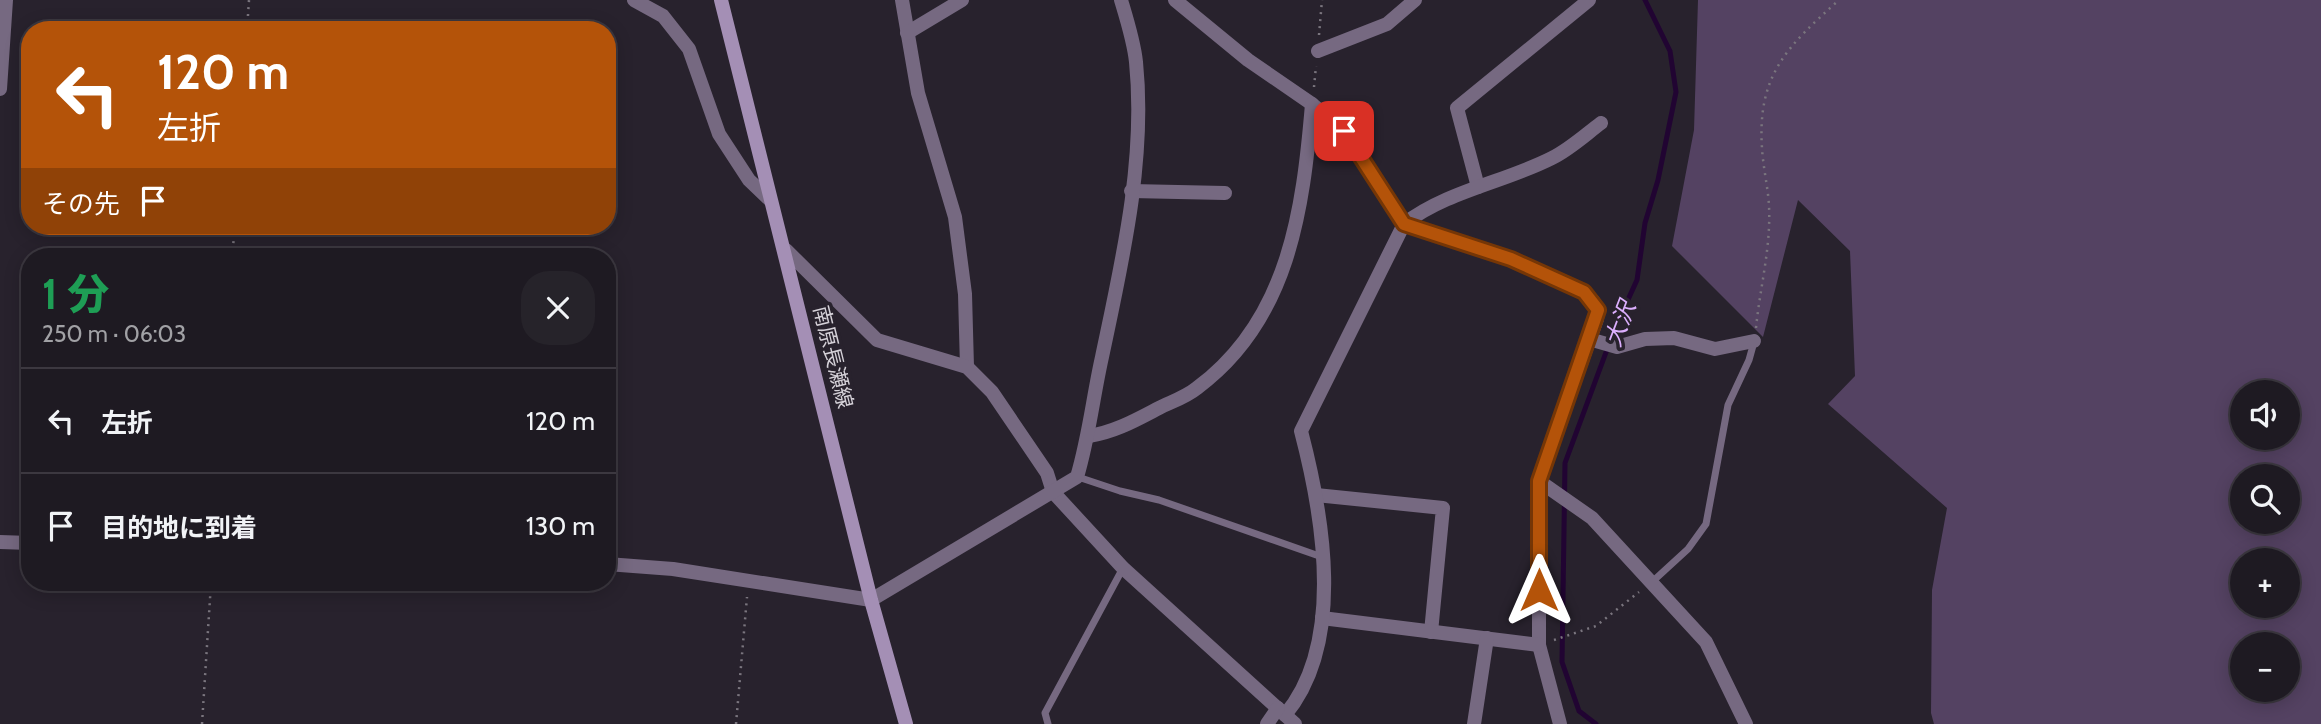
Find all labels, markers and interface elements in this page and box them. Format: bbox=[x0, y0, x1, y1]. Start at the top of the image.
text: 120 m bbox=[157, 42, 289, 101]
icon: left bbox=[42, 49, 133, 140]
pin bbox=[1314, 101, 1374, 161]
text: 左折 bbox=[157, 108, 221, 147]
icon: arrive bbox=[1325, 112, 1363, 150]
icon: arrive bbox=[134, 182, 172, 220]
text: その先 bbox=[42, 188, 120, 220]
text: 1 分 bbox=[42, 268, 109, 320]
button: close bbox=[521, 271, 595, 345]
water label: 大沢 bbox=[1599, 295, 1642, 350]
street label: 南原長瀬線 bbox=[809, 303, 858, 411]
text: 250 m · 06:03 bbox=[42, 320, 186, 348]
map controls bbox=[2230, 380, 2300, 702]
button: sound bbox=[2230, 380, 2300, 450]
icon: left bbox=[42, 402, 80, 440]
text: 120 m bbox=[526, 405, 595, 437]
text: 左折 bbox=[101, 407, 153, 439]
button: search bbox=[2230, 464, 2300, 534]
icon: arrive bbox=[42, 507, 80, 545]
text: 130 m bbox=[526, 510, 595, 542]
text: 目的地に到着 bbox=[101, 512, 257, 544]
button: + bbox=[2230, 548, 2300, 618]
position arrow bbox=[1502, 553, 1576, 627]
button: − bbox=[2230, 632, 2300, 702]

